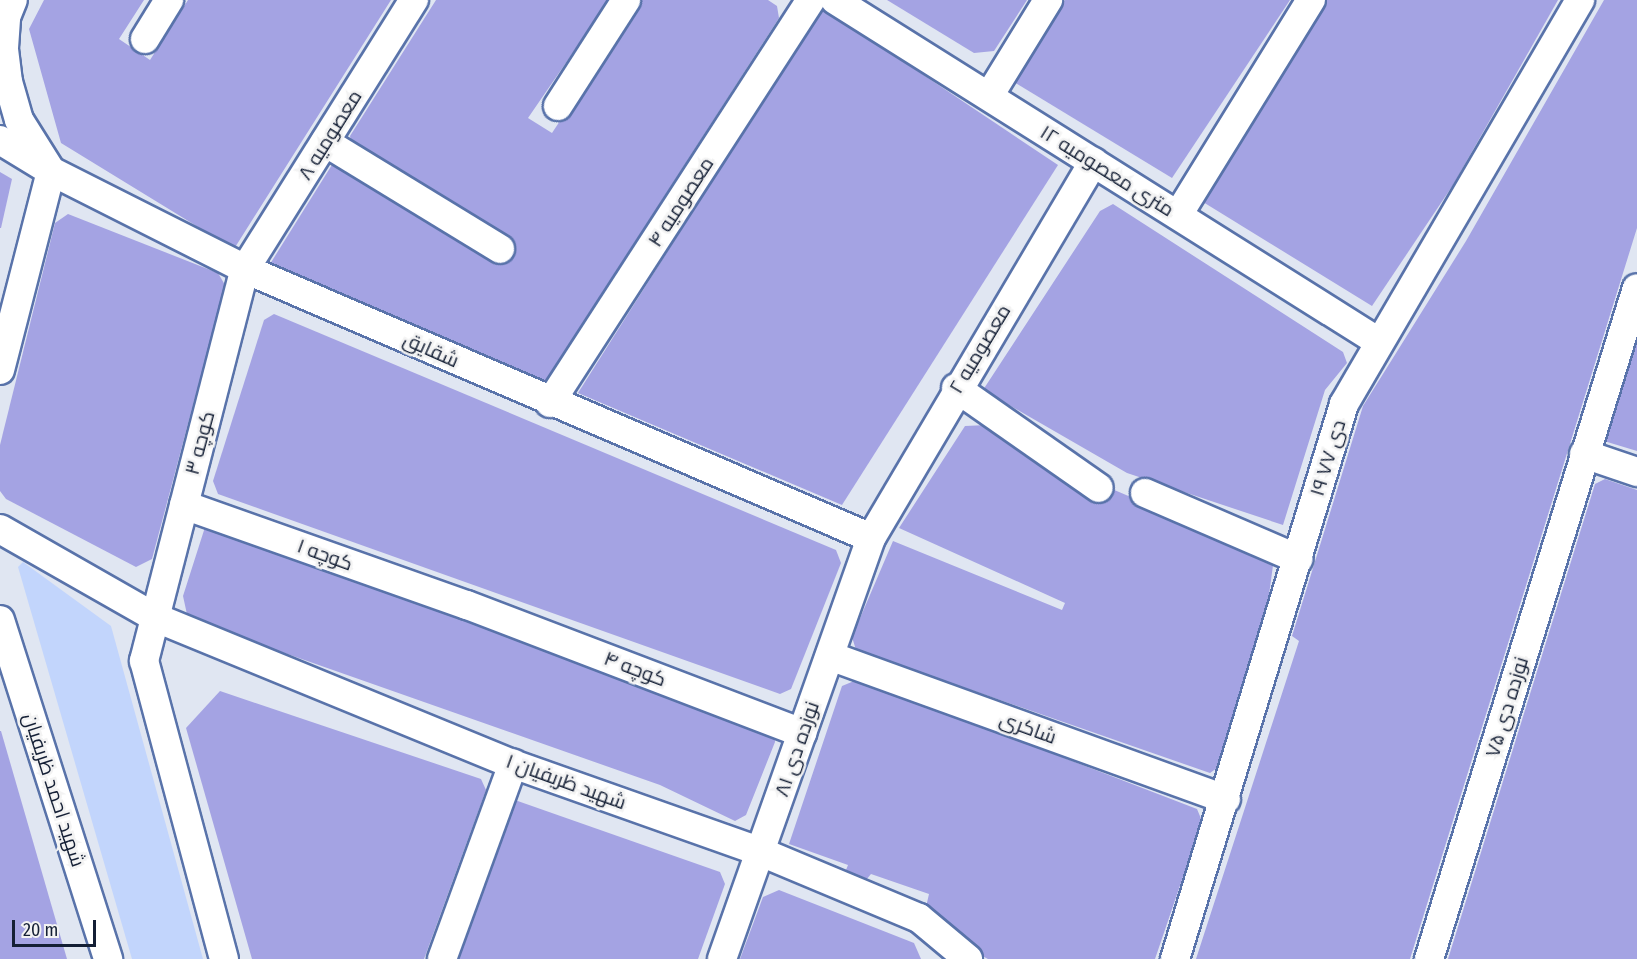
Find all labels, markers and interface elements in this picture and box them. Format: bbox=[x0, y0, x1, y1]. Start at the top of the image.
street label: معصومیه ۸ bbox=[293, 86, 367, 184]
street label: ۱۲ متری معصومیه bbox=[1036, 120, 1178, 222]
street label: معصومیه ۴ bbox=[643, 153, 719, 251]
street label: معصومیه ۲ bbox=[944, 300, 1016, 398]
street label: شقایق bbox=[399, 327, 463, 373]
street label: کوچه ۳ bbox=[180, 409, 220, 477]
street label: ۱۹ دی ۷۷ bbox=[1305, 417, 1351, 499]
street label: کوچه ۱ bbox=[294, 534, 356, 576]
street label: کوچه ۴ bbox=[600, 646, 670, 692]
street label: نوزده دی ۷۵ bbox=[1480, 654, 1534, 760]
street label: نوزده دی ۸۱ bbox=[770, 698, 824, 800]
street label: شاکری bbox=[996, 707, 1060, 749]
street label: شهید احمد ظریفیان bbox=[18, 710, 90, 870]
street label: شهید ظریفیان ۱ bbox=[503, 749, 629, 815]
scale bar bbox=[15, 908, 99, 946]
text: 20 m bbox=[23, 919, 58, 941]

